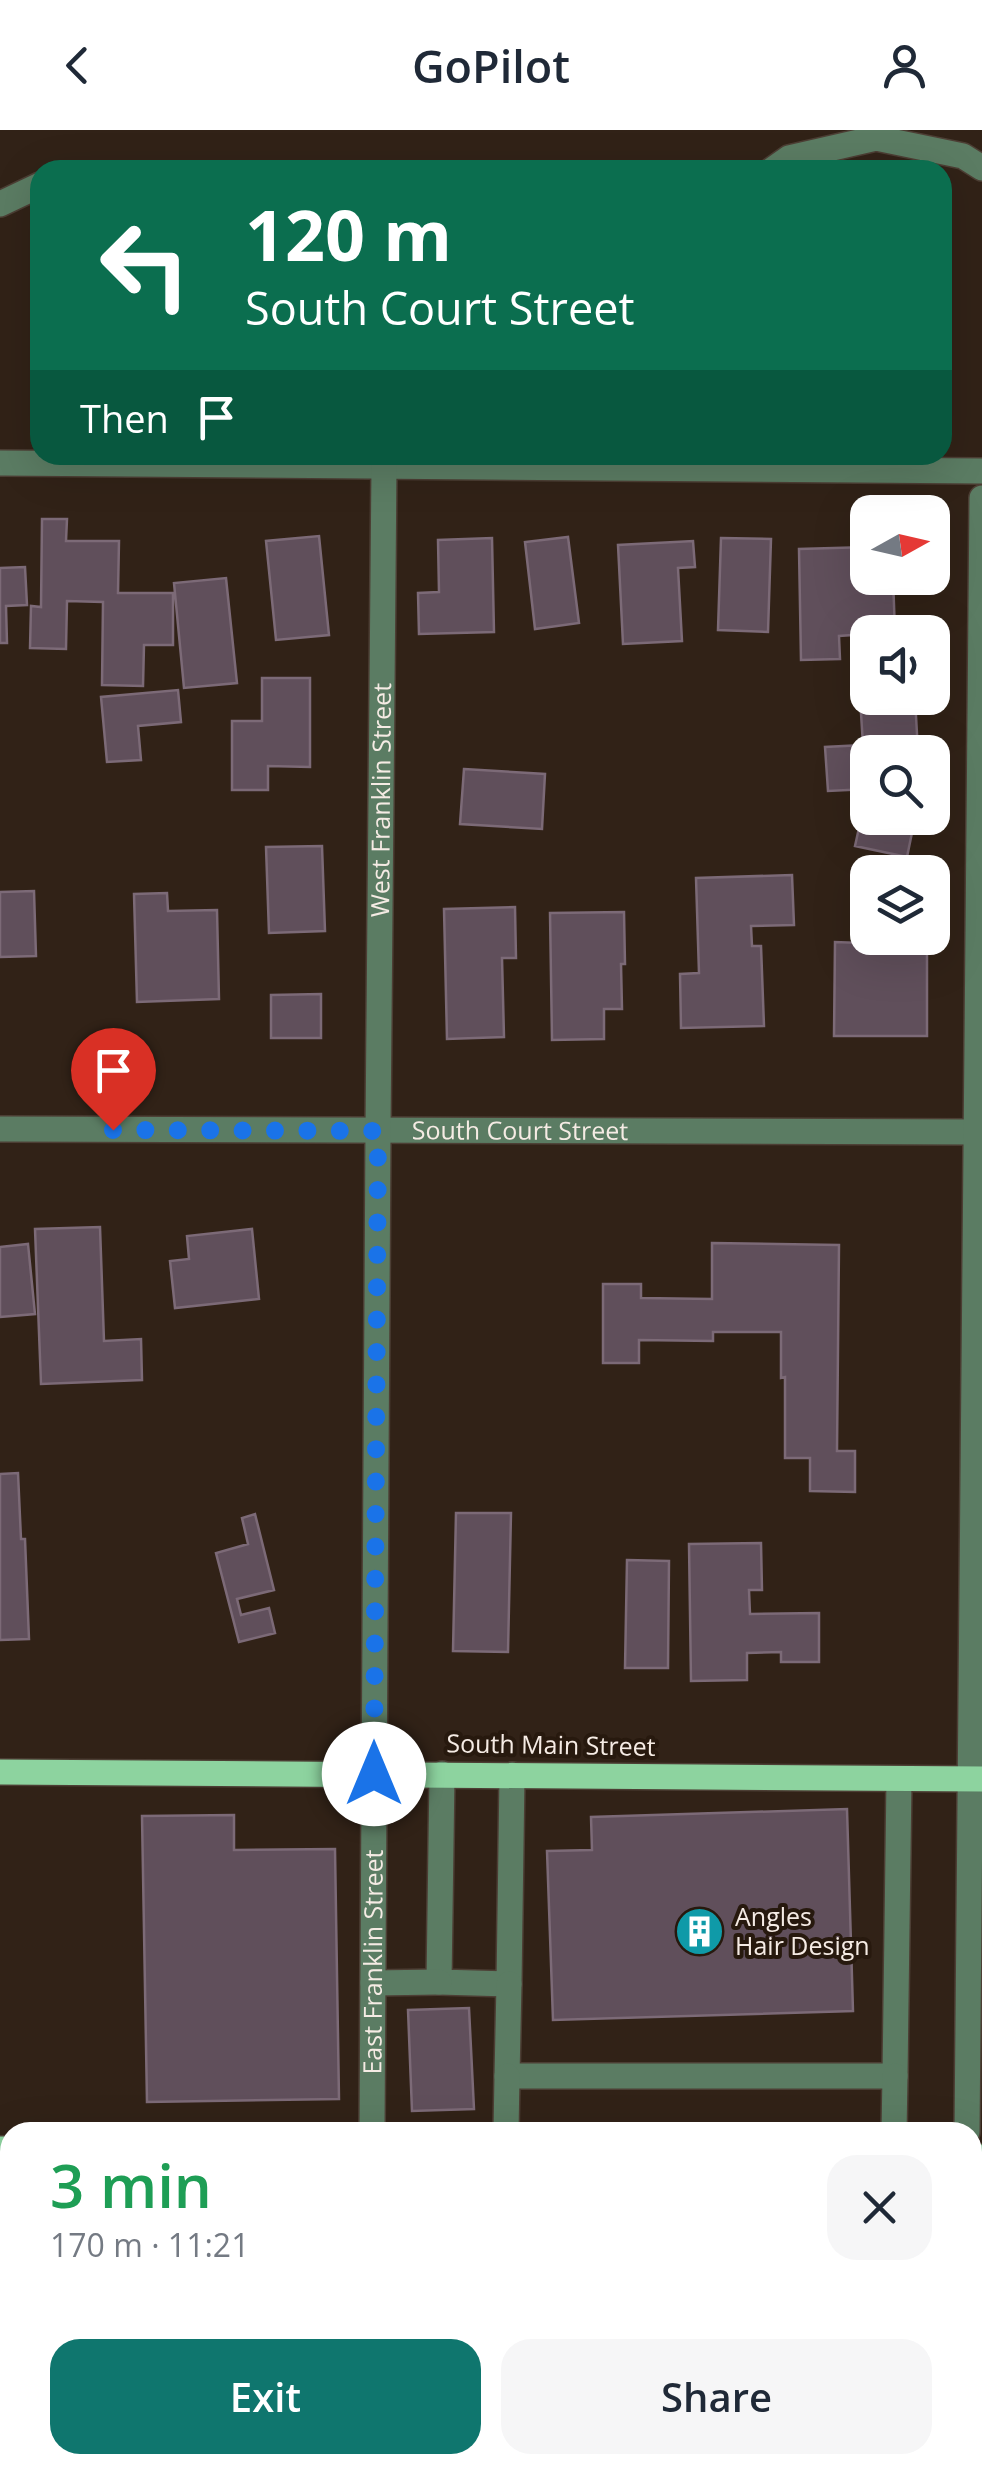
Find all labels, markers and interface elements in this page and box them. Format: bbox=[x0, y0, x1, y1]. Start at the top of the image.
text: GoPilot bbox=[412, 35, 570, 96]
icon: back bbox=[50, 38, 105, 93]
icon: person bbox=[877, 38, 932, 93]
text: 120 m bbox=[245, 186, 452, 282]
icon: left bbox=[80, 200, 210, 330]
text: South Court Street bbox=[245, 277, 635, 338]
icon: arrive bbox=[189, 390, 244, 445]
text: Then bbox=[80, 392, 169, 444]
north arrow bbox=[850, 495, 950, 595]
map controls bbox=[850, 495, 950, 955]
button: sound bbox=[850, 615, 950, 715]
street label: West Franklin Street bbox=[362, 683, 398, 917]
button: search bbox=[850, 735, 950, 835]
button: layers bbox=[850, 855, 950, 955]
pin bbox=[71, 1028, 156, 1131]
icon: arrive bbox=[86, 1043, 141, 1098]
street label: South Court Street bbox=[412, 1112, 628, 1147]
position arrow bbox=[322, 1722, 426, 1826]
street label: South Main Street bbox=[446, 1725, 656, 1763]
street label: East Franklin Street bbox=[354, 1849, 390, 2075]
place label: Angles Hair Design bbox=[735, 1899, 870, 1962]
building icon: Angles Hair Design bbox=[674, 1905, 726, 1957]
text: 3 min bbox=[50, 2144, 212, 2226]
button: close bbox=[827, 2155, 932, 2260]
text: 170 m · 11:21 bbox=[50, 2223, 249, 2266]
button: Exit bbox=[50, 2339, 481, 2454]
button: Share bbox=[501, 2339, 932, 2454]

